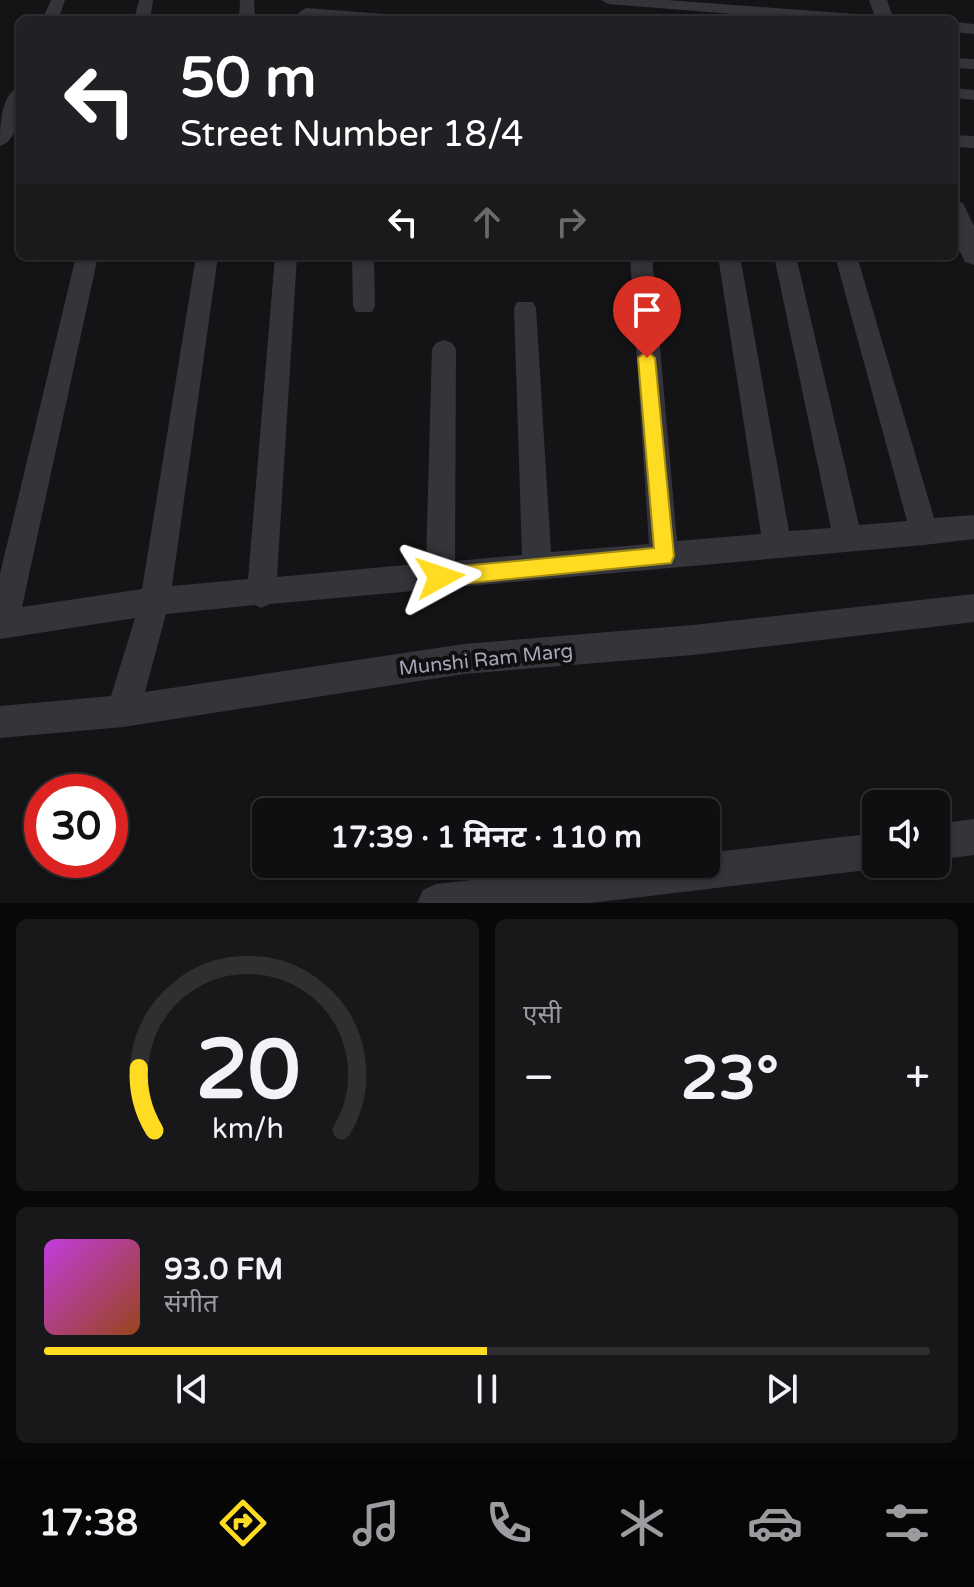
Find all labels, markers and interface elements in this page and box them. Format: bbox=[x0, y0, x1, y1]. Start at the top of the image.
text: 50 m bbox=[180, 45, 316, 112]
icon: left bbox=[48, 48, 152, 152]
text: Street Number 18/4 bbox=[180, 113, 524, 156]
icon: left bbox=[381, 200, 425, 244]
icon: ahead bbox=[465, 200, 509, 244]
icon: right bbox=[549, 200, 593, 244]
pin bbox=[613, 276, 681, 358]
icon: arrive bbox=[625, 288, 669, 332]
position arrow bbox=[398, 535, 482, 619]
street label: Munshi Ram Marg bbox=[398, 639, 574, 681]
speed limit sign: 30 bbox=[24, 774, 128, 878]
map controls bbox=[862, 790, 950, 878]
button: sound bbox=[862, 790, 950, 878]
text: 17:39 · 1 मिनट · 110 m bbox=[330, 819, 642, 856]
text: एसी bbox=[523, 999, 562, 1030]
text: 20 bbox=[195, 1021, 300, 1121]
text: 23° bbox=[681, 1043, 779, 1115]
text: − bbox=[523, 1052, 554, 1105]
text: + bbox=[905, 1052, 930, 1105]
text: km/h bbox=[212, 1112, 283, 1146]
text: 93.0 FM bbox=[164, 1251, 283, 1288]
text: संगीत bbox=[164, 1288, 218, 1319]
icon: previous bbox=[170, 1367, 214, 1411]
icon: pause bbox=[465, 1367, 509, 1411]
icon: next bbox=[760, 1367, 804, 1411]
icon: directions bbox=[215, 1495, 271, 1551]
icon: music bbox=[348, 1495, 404, 1551]
icon: phone bbox=[481, 1495, 537, 1551]
icon: climate bbox=[614, 1495, 670, 1551]
icon: car bbox=[747, 1495, 803, 1551]
icon: filters bbox=[879, 1495, 935, 1551]
text: 17:38 bbox=[38, 1502, 138, 1545]

